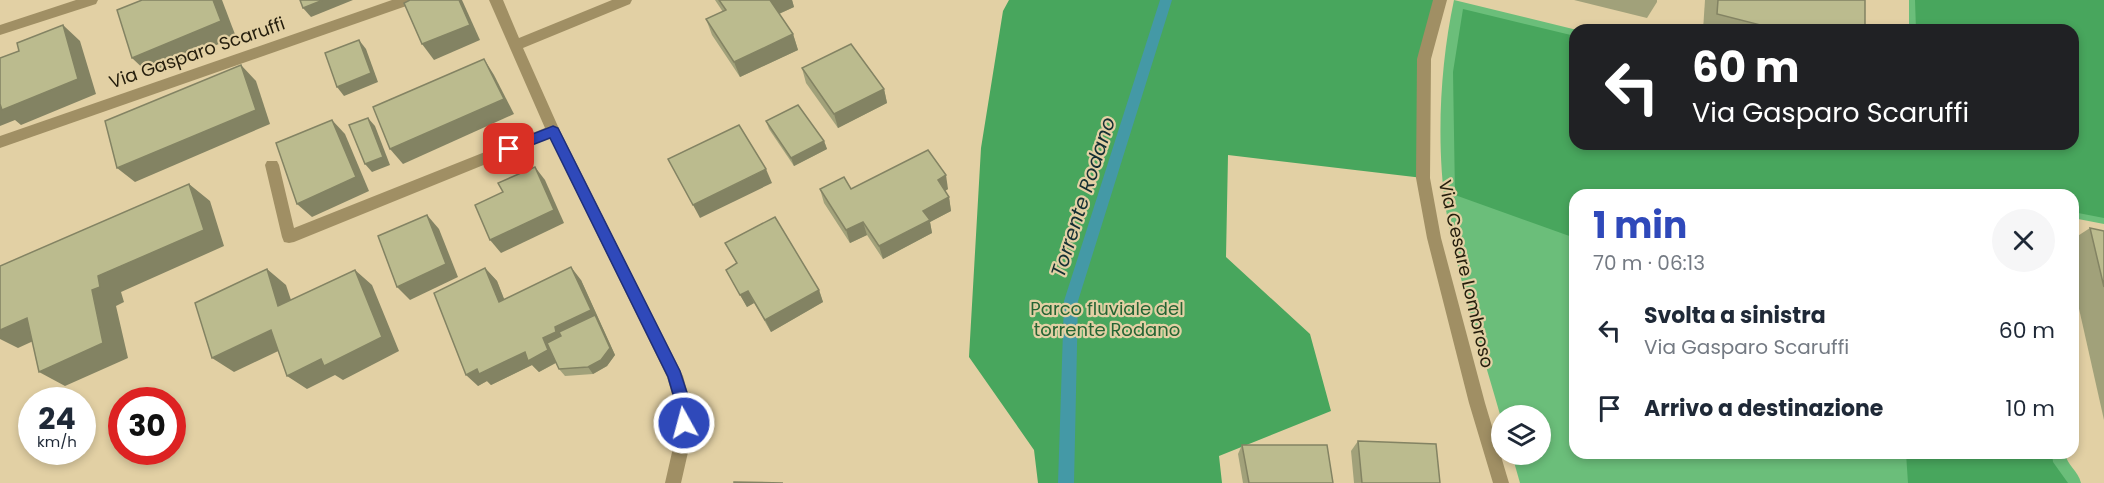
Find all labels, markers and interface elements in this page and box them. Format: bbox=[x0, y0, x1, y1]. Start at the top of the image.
street label: Via Gasparo Scaruffi bbox=[105, 11, 288, 94]
text: 60 m bbox=[1692, 38, 1800, 97]
icon: left bbox=[1593, 48, 1671, 126]
text: Via Gasparo Scaruffi bbox=[1692, 94, 1969, 131]
water label: Torrente Rodano bbox=[1044, 113, 1122, 281]
pin bbox=[483, 123, 534, 174]
icon: arrive bbox=[492, 132, 525, 165]
street label: Via Cesare Lombroso bbox=[1433, 178, 1500, 370]
text: 1 min bbox=[1593, 200, 1687, 251]
button: close bbox=[1992, 209, 2055, 272]
text: 70 m · 06:13 bbox=[1593, 249, 1705, 277]
park label: Parco fluviale del torrente Rodano bbox=[1030, 296, 1184, 342]
text: Svolta a sinistra bbox=[1644, 300, 1826, 331]
icon: left bbox=[1593, 314, 1626, 347]
text: 60 m bbox=[1999, 315, 2055, 346]
text: Via Gasparo Scaruffi bbox=[1644, 333, 1849, 361]
speed limit sign: 30 bbox=[108, 387, 186, 465]
position arrow bbox=[652, 391, 716, 455]
icon: arrive bbox=[1593, 392, 1626, 425]
text: Arrivo a destinazione bbox=[1644, 393, 1883, 424]
text: 10 m bbox=[2006, 393, 2055, 424]
text: 24 bbox=[38, 397, 76, 440]
map controls bbox=[1491, 405, 1551, 465]
button: layers bbox=[1491, 405, 1551, 465]
text: km/h bbox=[37, 431, 77, 452]

